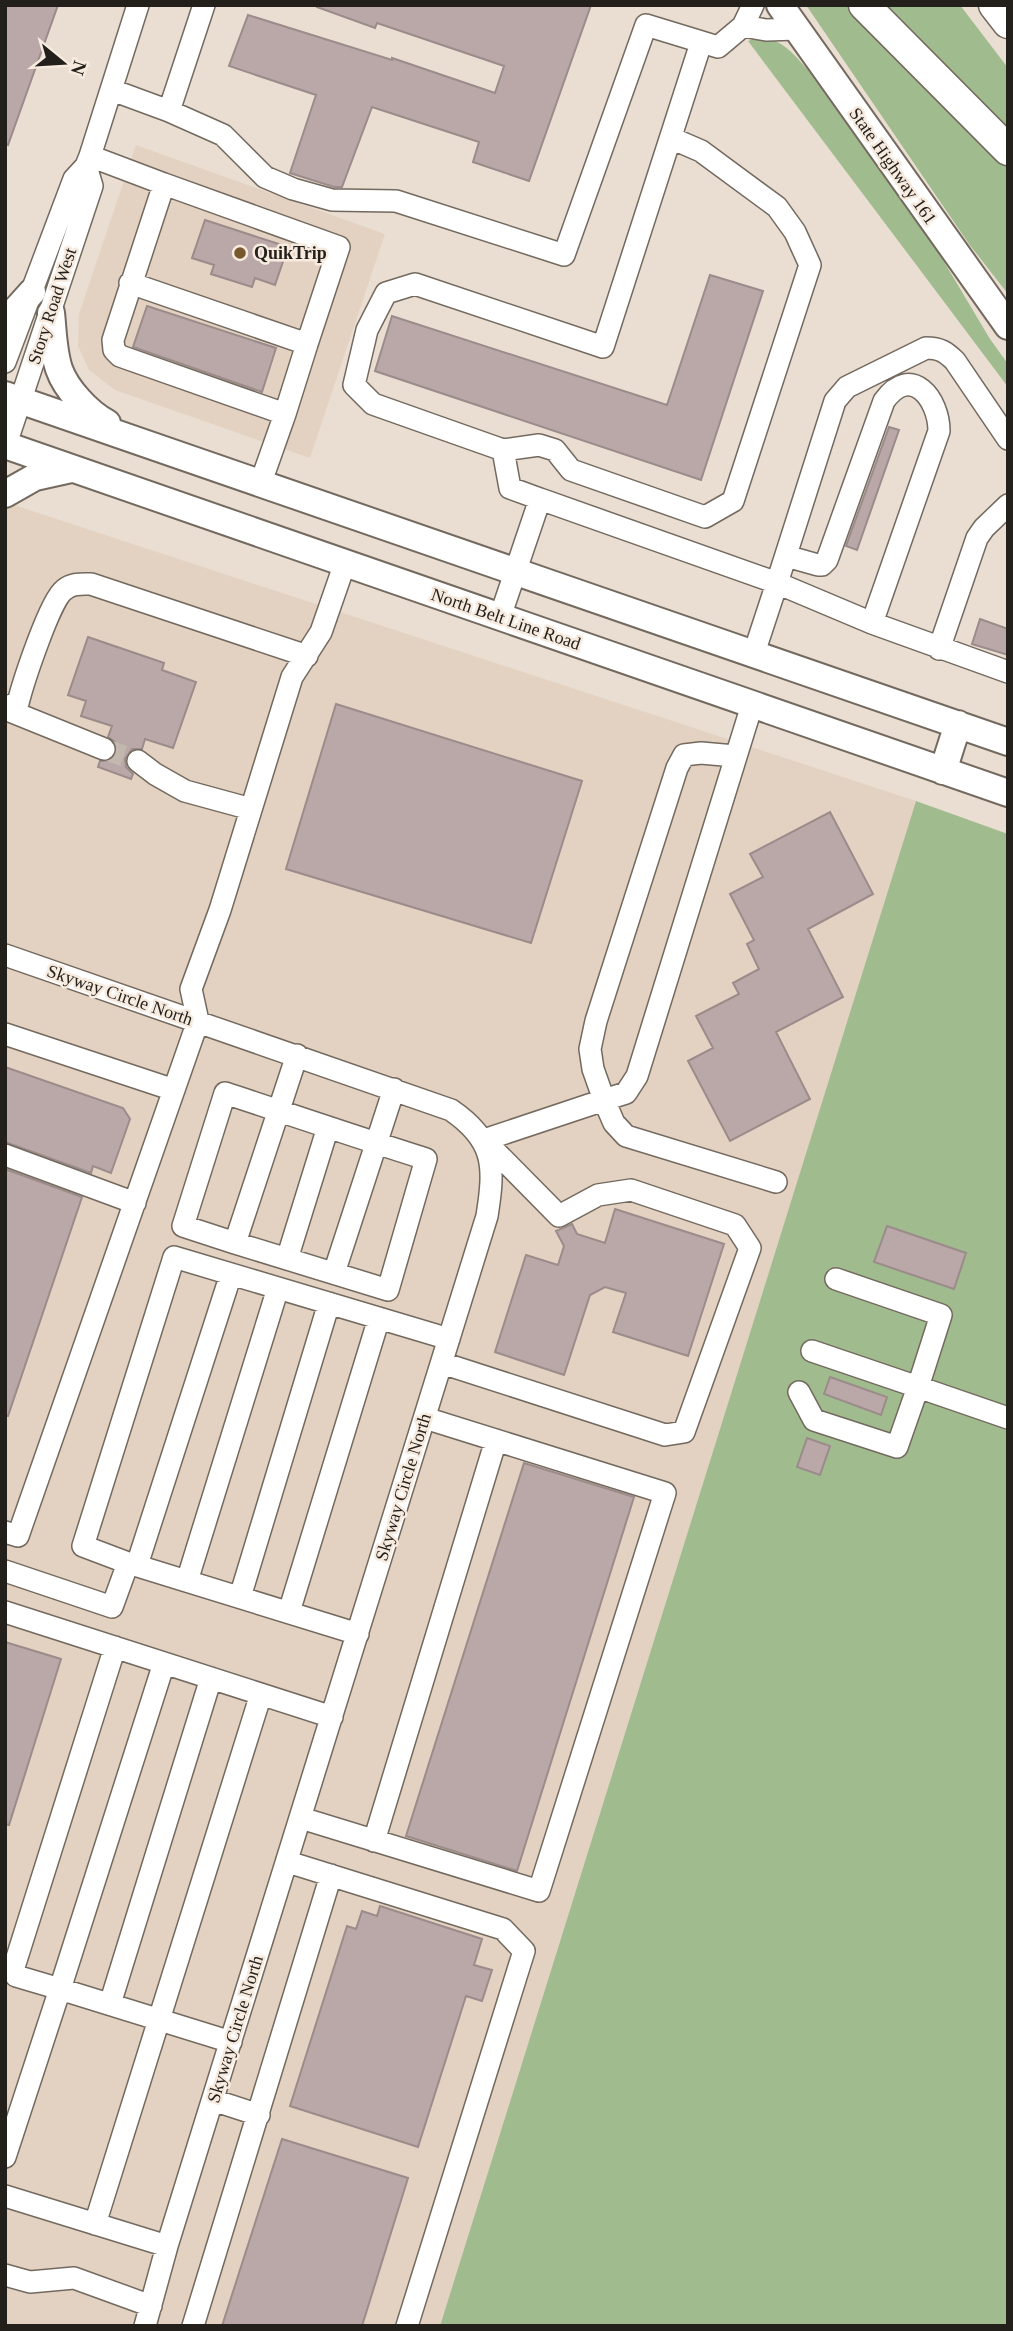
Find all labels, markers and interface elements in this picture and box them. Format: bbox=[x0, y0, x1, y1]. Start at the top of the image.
north arrow bbox=[28, 28, 98, 98]
text: N bbox=[67, 58, 91, 78]
street label: State Highway 161 bbox=[845, 104, 941, 228]
place label: QuikTrip bbox=[254, 243, 327, 263]
street label: Story Road West bbox=[24, 245, 80, 367]
marker: QuikTrip bbox=[232, 245, 248, 261]
street label: North Belt Line Road bbox=[429, 584, 583, 654]
street label: Skyway Circle North bbox=[44, 961, 196, 1029]
street label: Skyway Circle North bbox=[371, 1411, 435, 1563]
street label: Skyway Circle North bbox=[203, 1953, 267, 2105]

